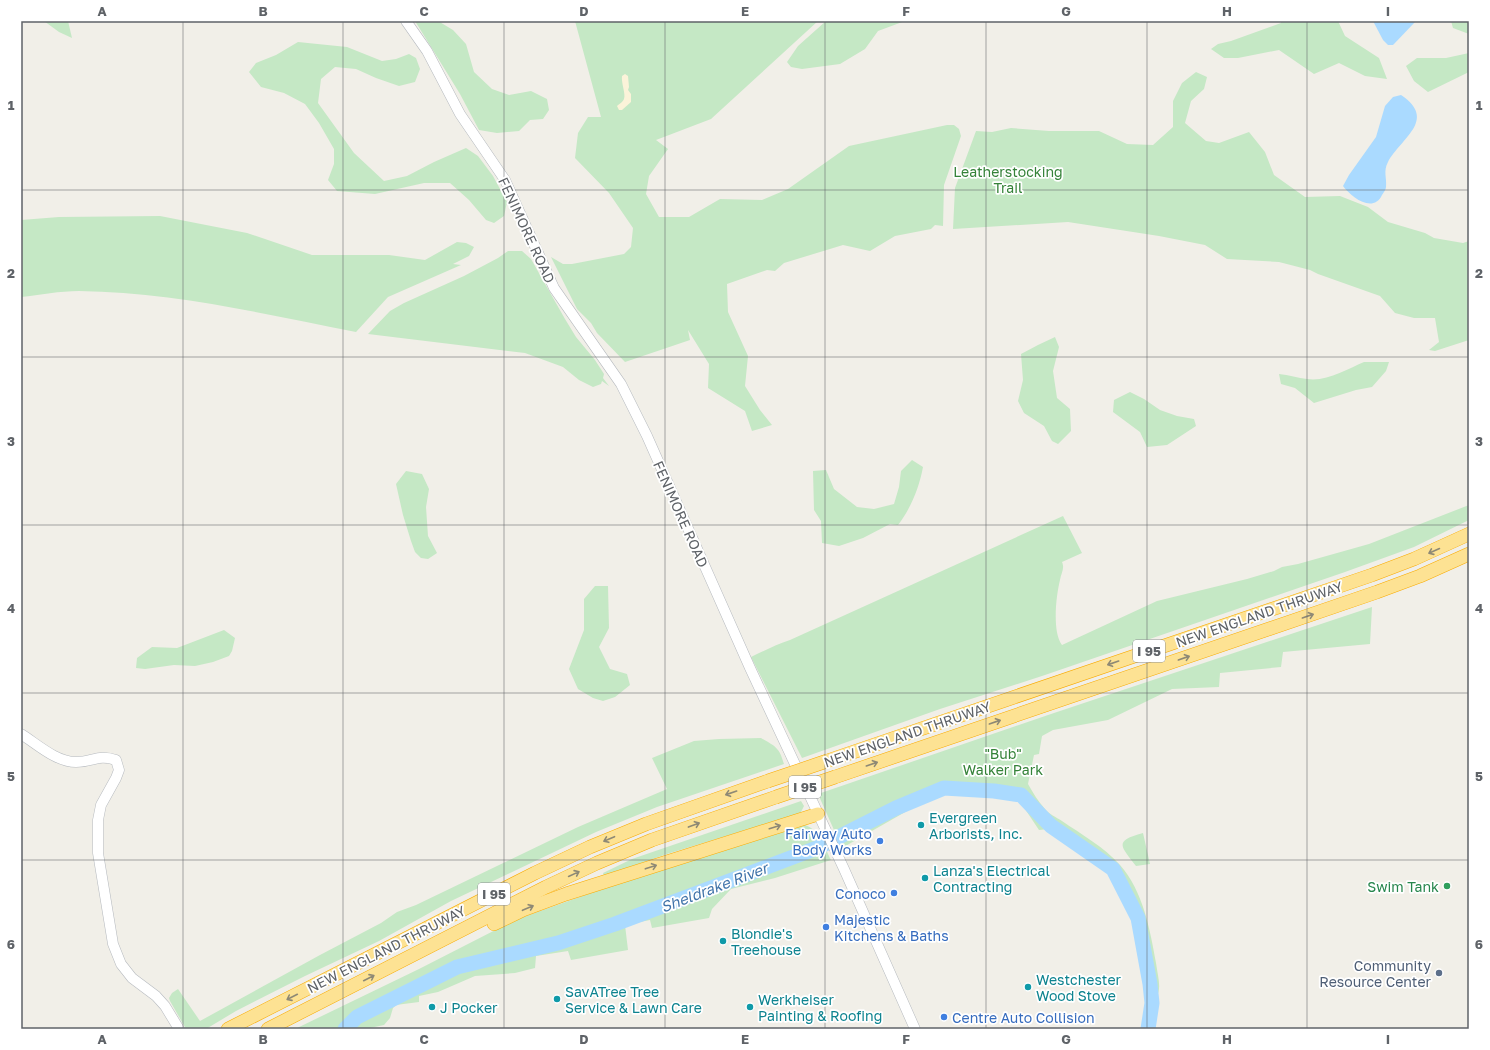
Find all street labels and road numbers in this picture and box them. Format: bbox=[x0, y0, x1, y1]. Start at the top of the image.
street label: FENIMORE ROAD bbox=[495, 174, 559, 286]
street label: FENIMORE ROAD bbox=[650, 458, 712, 570]
street label: NEW ENGLAND THRUWAY bbox=[1173, 577, 1345, 651]
road number: I 95 bbox=[1133, 640, 1165, 662]
street label: NEW ENGLAND THRUWAY bbox=[821, 697, 993, 771]
road number: I 95 bbox=[789, 776, 821, 798]
road number: I 95 bbox=[478, 883, 510, 905]
street label: NEW ENGLAND THRUWAY bbox=[304, 902, 468, 996]

